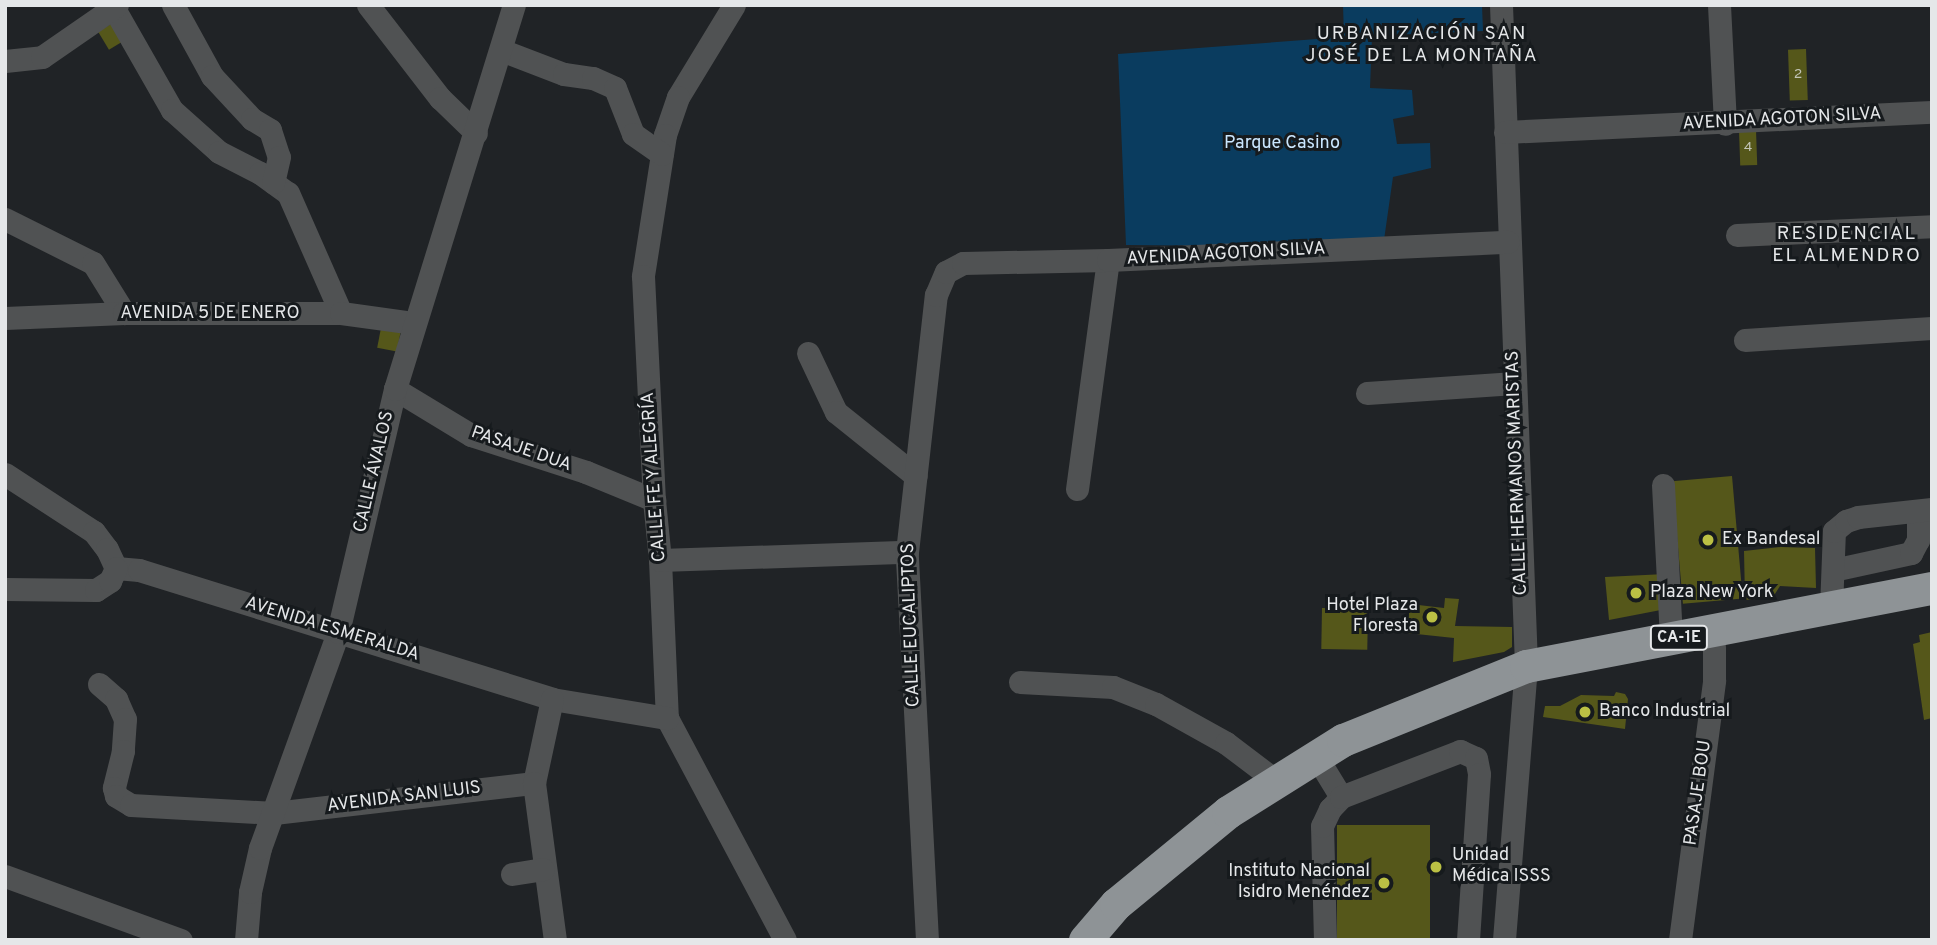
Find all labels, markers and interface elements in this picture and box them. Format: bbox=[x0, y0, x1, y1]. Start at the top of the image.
district label: URBANIZACIÓN SAN JOSÉ DE LA MONTAÑA bbox=[1307, 24, 1537, 68]
house number: 2 bbox=[1794, 67, 1802, 83]
street label: AVENIDA AGOTON SILVA bbox=[1681, 104, 1883, 136]
park label: Parque Casino bbox=[1224, 133, 1340, 155]
house number: 4 bbox=[1744, 140, 1752, 156]
district label: RESIDENCIAL EL ALMENDRO bbox=[1773, 224, 1921, 268]
street label: AVENIDA AGOTON SILVA bbox=[1125, 239, 1327, 271]
street label: AVENIDA 5 DE ENERO bbox=[120, 303, 300, 325]
street label: CALLE HERMANOS MARISTAS bbox=[1503, 350, 1533, 596]
street label: CALLE FE Y ALEGRÍA bbox=[638, 390, 672, 564]
street label: CALLE ÁVALOS bbox=[350, 409, 400, 535]
street label: PASAJE DUA bbox=[468, 423, 574, 477]
place label: Ex Bandesal bbox=[1722, 529, 1820, 551]
marker: Ex Bandesal bbox=[1700, 532, 1716, 548]
street label: CALLE EUCALIPTOS bbox=[898, 542, 926, 708]
place label: Plaza New York bbox=[1650, 582, 1774, 604]
marker: Plaza New York bbox=[1628, 585, 1644, 601]
street label: AVENIDA ESMERALDA bbox=[242, 593, 422, 667]
place label: Hotel Plaza Floresta bbox=[1326, 596, 1418, 638]
marker: Hotel Plaza Floresta bbox=[1424, 609, 1440, 625]
road number: CA-1E bbox=[1649, 625, 1709, 650]
place label: Banco Industrial bbox=[1599, 701, 1730, 723]
marker: Banco Industrial bbox=[1577, 704, 1593, 720]
street label: PASAJE BOU bbox=[1681, 739, 1717, 847]
street label: AVENIDA SAN LUIS bbox=[326, 778, 482, 818]
place label: Unidad Médica ISSS bbox=[1452, 846, 1551, 888]
marker: Unidad Médica ISSS bbox=[1426, 857, 1446, 877]
place label: Instituto Nacional Isidro Menéndez bbox=[1228, 862, 1370, 904]
marker: Instituto Nacional Isidro Menéndez bbox=[1376, 875, 1392, 891]

